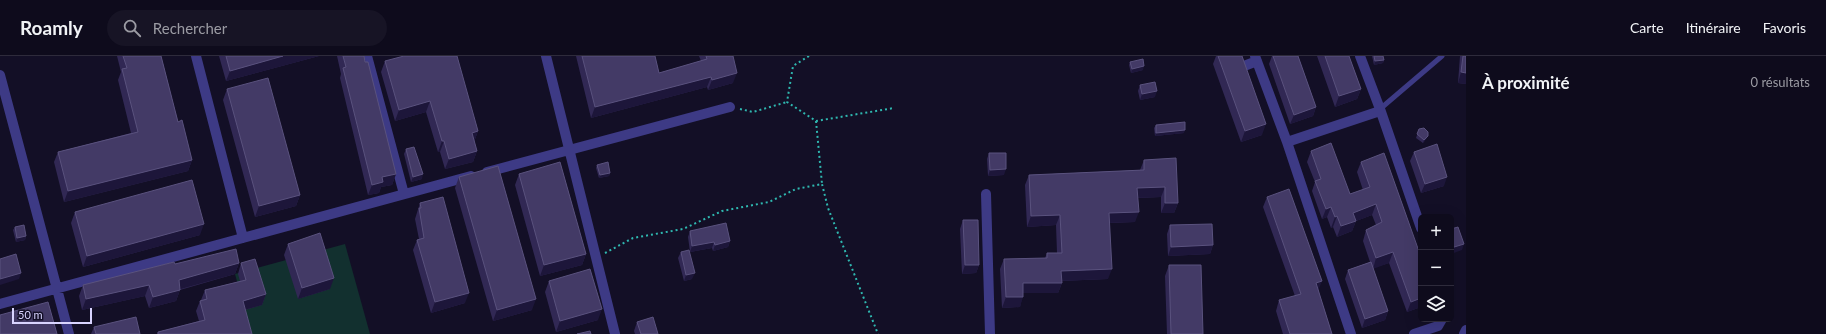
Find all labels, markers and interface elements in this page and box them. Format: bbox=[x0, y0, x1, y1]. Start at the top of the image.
search box bbox=[107, 10, 387, 46]
text: Roamly bbox=[20, 16, 83, 39]
icon: search bbox=[121, 17, 143, 39]
text: Rechercher bbox=[153, 19, 227, 37]
text: Carte bbox=[1630, 19, 1664, 36]
text: Itinéraire bbox=[1686, 19, 1741, 36]
text: Favoris bbox=[1763, 19, 1806, 36]
text: À proximité bbox=[1482, 72, 1570, 93]
text: 0 résultats bbox=[1751, 74, 1810, 90]
map controls bbox=[1418, 214, 1454, 322]
button: + bbox=[1418, 214, 1454, 250]
button: − bbox=[1418, 250, 1454, 286]
button: layers bbox=[1418, 286, 1454, 322]
scale bar bbox=[12, 306, 92, 325]
text: 50 m bbox=[18, 308, 43, 321]

